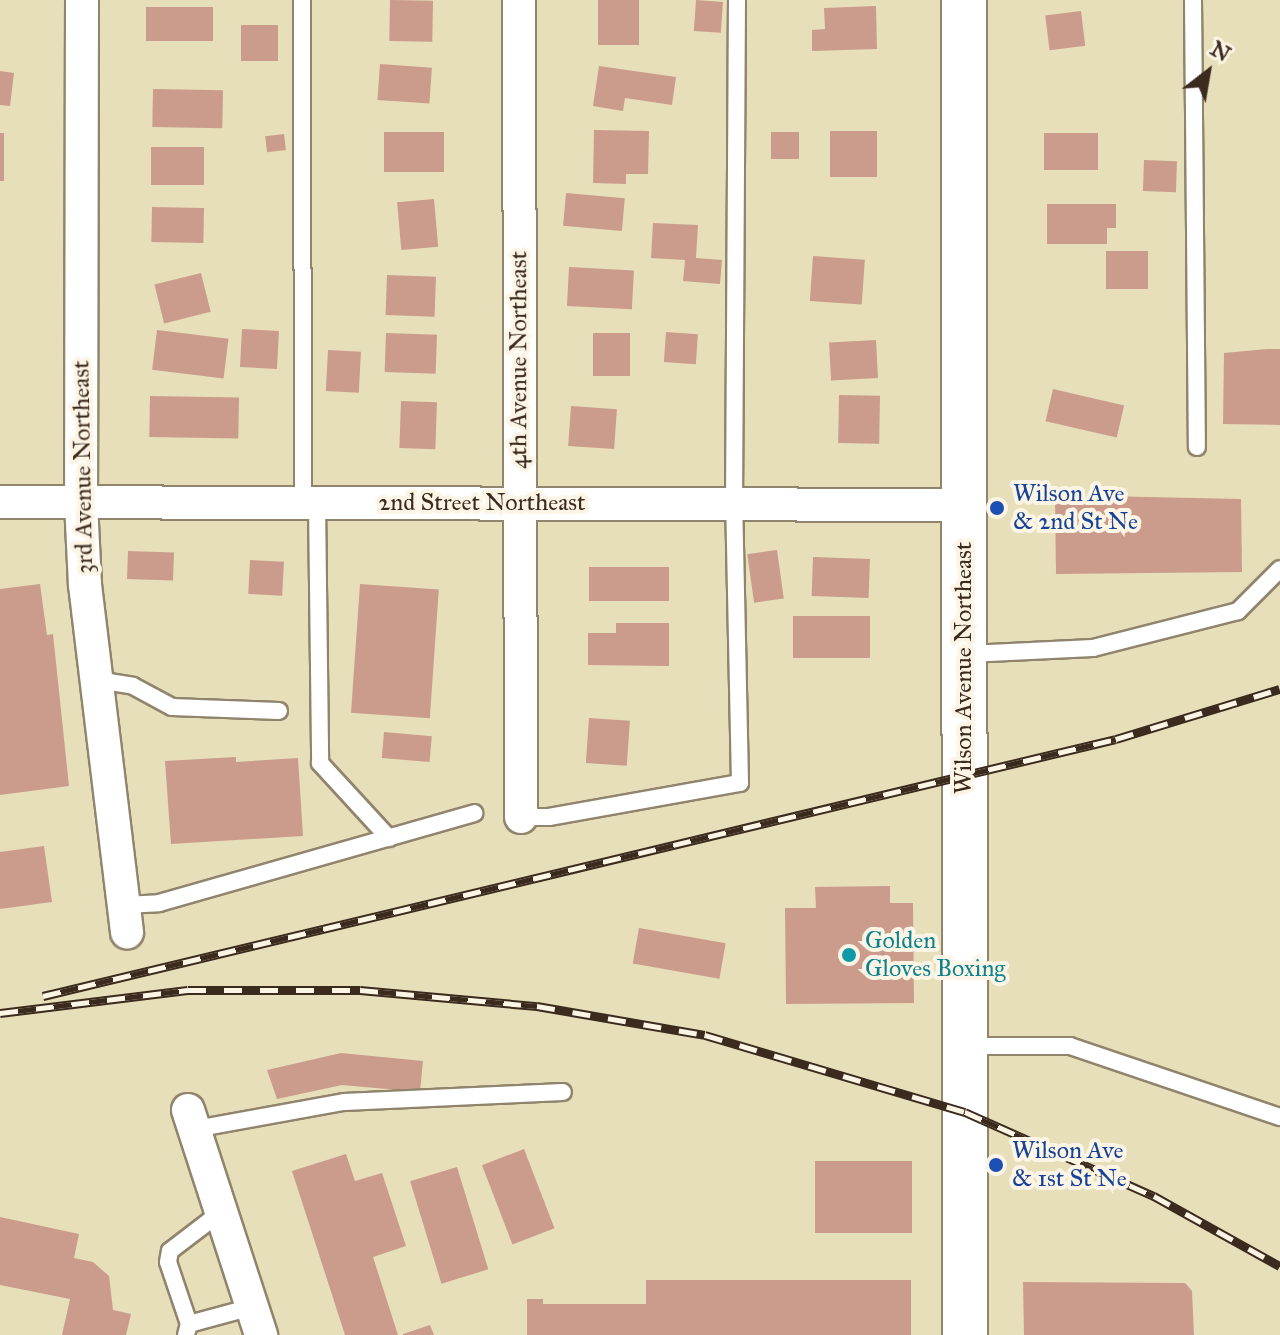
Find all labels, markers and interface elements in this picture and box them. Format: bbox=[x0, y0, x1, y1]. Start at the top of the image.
north arrow bbox=[1168, 32, 1248, 112]
text: N bbox=[1206, 35, 1236, 67]
street label: 4th Avenue Northeast bbox=[505, 251, 533, 469]
street label: 3rd Avenue Northeast bbox=[67, 360, 99, 574]
place label: Wilson Ave & 2nd St Ne bbox=[1013, 480, 1138, 536]
street label: 2nd Street Northeast bbox=[378, 489, 586, 517]
marker: Wilson Ave & 2nd St Ne bbox=[988, 499, 1006, 517]
street label: Wilson Avenue Northeast bbox=[950, 542, 978, 794]
place label: Golden Gloves Boxing bbox=[865, 927, 1006, 983]
marker: Golden Gloves Boxing bbox=[840, 946, 858, 964]
place label: Wilson Ave & 1st St Ne bbox=[1012, 1137, 1127, 1193]
marker: Wilson Ave & 1st St Ne bbox=[987, 1156, 1005, 1174]

